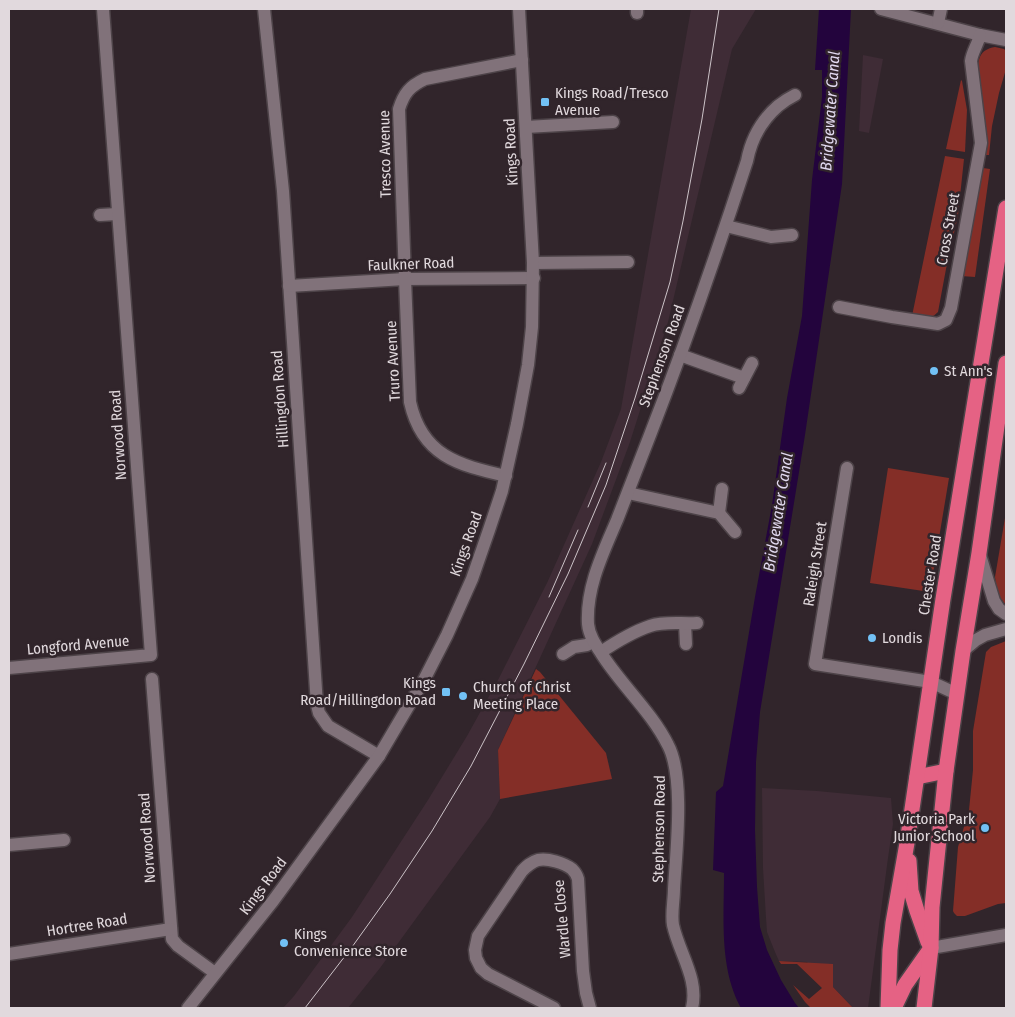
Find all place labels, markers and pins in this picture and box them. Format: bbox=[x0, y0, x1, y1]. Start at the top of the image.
place label: Kings Road/Tresco Avenue bbox=[555, 84, 669, 119]
marker: Kings Road/Tresco Avenue bbox=[539, 96, 551, 108]
place label: St Ann's bbox=[944, 362, 993, 380]
marker: St Ann's bbox=[928, 365, 940, 377]
place label: Londis bbox=[882, 629, 922, 647]
marker: Londis bbox=[866, 632, 878, 644]
place label: Kings Road/Hillingdon Road bbox=[300, 674, 436, 709]
place label: Church of Christ Meeting Place bbox=[473, 678, 571, 713]
marker: Kings Road/Hillingdon Road bbox=[440, 686, 452, 698]
marker: Church of Christ Meeting Place bbox=[457, 690, 469, 702]
place label: Victoria Park Junior School bbox=[893, 810, 975, 845]
marker: Victoria Park Junior School bbox=[979, 822, 991, 834]
place label: Kings Convenience Store bbox=[294, 925, 407, 960]
marker: Kings Convenience Store bbox=[278, 937, 290, 949]

